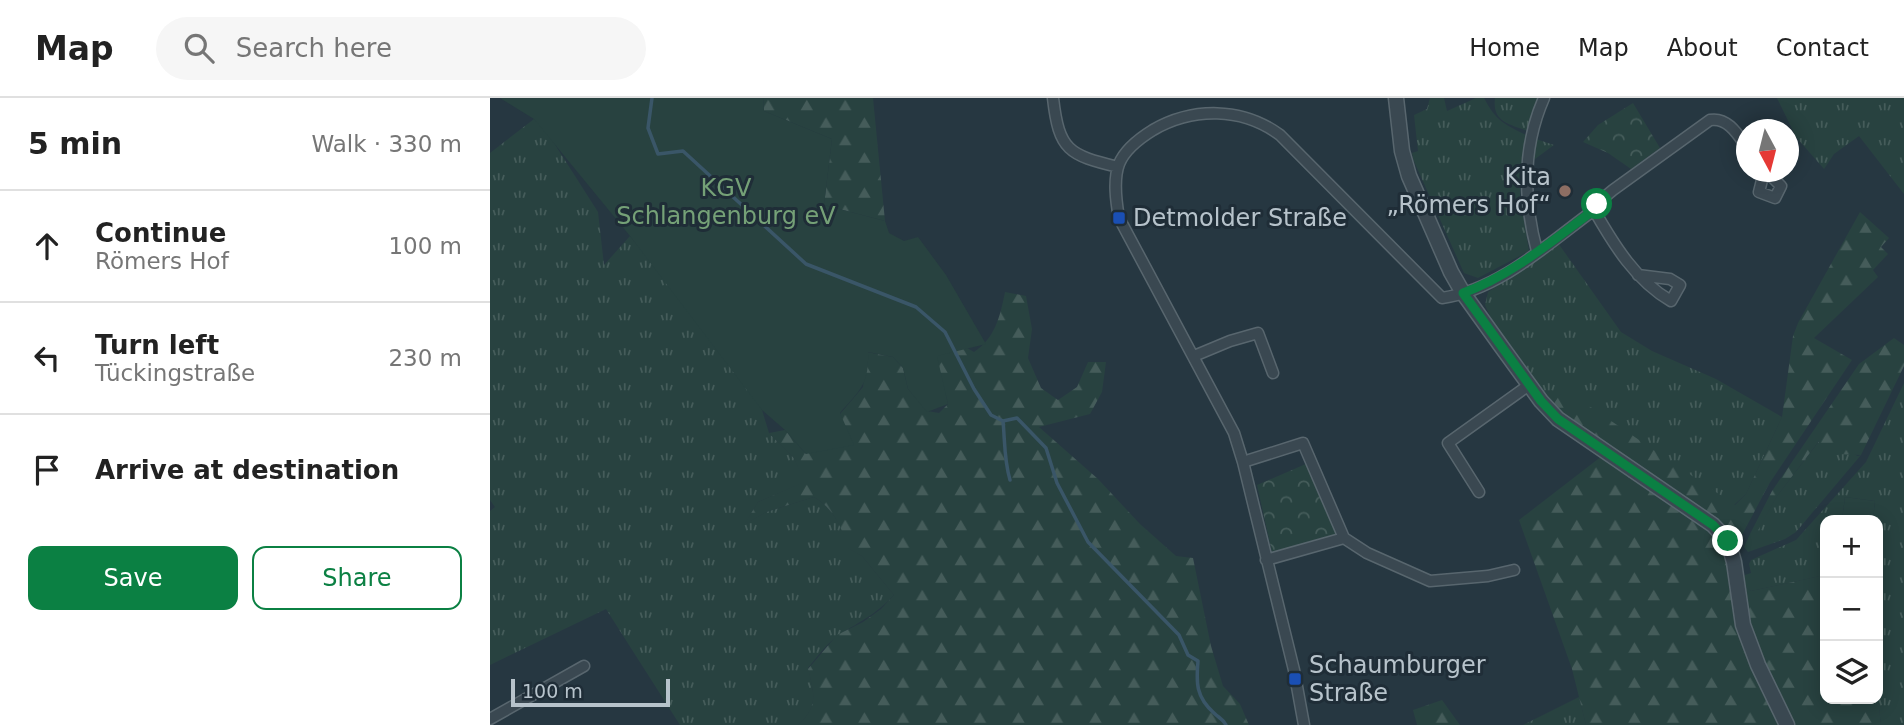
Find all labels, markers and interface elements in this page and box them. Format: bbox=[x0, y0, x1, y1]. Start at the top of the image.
search box bbox=[156, 17, 646, 80]
text: Map bbox=[35, 29, 114, 68]
icon: search bbox=[180, 29, 218, 67]
text: Search here bbox=[236, 33, 392, 63]
text: Home bbox=[1469, 34, 1540, 62]
text: Map bbox=[1578, 34, 1629, 62]
text: About bbox=[1667, 34, 1738, 62]
text: Contact bbox=[1776, 34, 1869, 62]
north arrow bbox=[1736, 119, 1799, 182]
text: 5 min bbox=[28, 126, 122, 161]
text: Walk · 330 m bbox=[311, 131, 462, 157]
place label: Kita „Römers Hof“ bbox=[1387, 163, 1551, 219]
park label: KGV Schlangenburg eV bbox=[616, 174, 836, 230]
marker: Kita „Römers Hof“ bbox=[1557, 183, 1573, 199]
route start bbox=[1581, 188, 1612, 219]
place label: Detmolder Straße bbox=[1133, 204, 1347, 232]
marker: Detmolder Straße bbox=[1111, 210, 1127, 226]
text: Continue bbox=[95, 218, 226, 248]
icon: ahead bbox=[28, 227, 66, 265]
text: 100 m bbox=[388, 233, 462, 259]
text: Römers Hof bbox=[95, 248, 229, 274]
text: Turn left bbox=[95, 330, 219, 360]
icon: left bbox=[28, 339, 66, 377]
text: 230 m bbox=[388, 345, 462, 371]
text: Tückingstraße bbox=[95, 360, 255, 386]
icon: arrive bbox=[28, 451, 66, 489]
text: Arrive at destination bbox=[95, 455, 399, 485]
map controls bbox=[1820, 515, 1883, 704]
button: + bbox=[1820, 515, 1883, 578]
route end bbox=[1712, 525, 1743, 556]
button: Save bbox=[28, 546, 238, 610]
button: Share bbox=[252, 546, 462, 610]
button: − bbox=[1820, 578, 1883, 641]
button: layers bbox=[1820, 641, 1883, 704]
place label: Schaumburger Straße bbox=[1309, 651, 1486, 707]
marker: Schaumburger Straße bbox=[1287, 671, 1303, 687]
scale bar bbox=[511, 676, 670, 708]
text: 100 m bbox=[522, 680, 583, 702]

